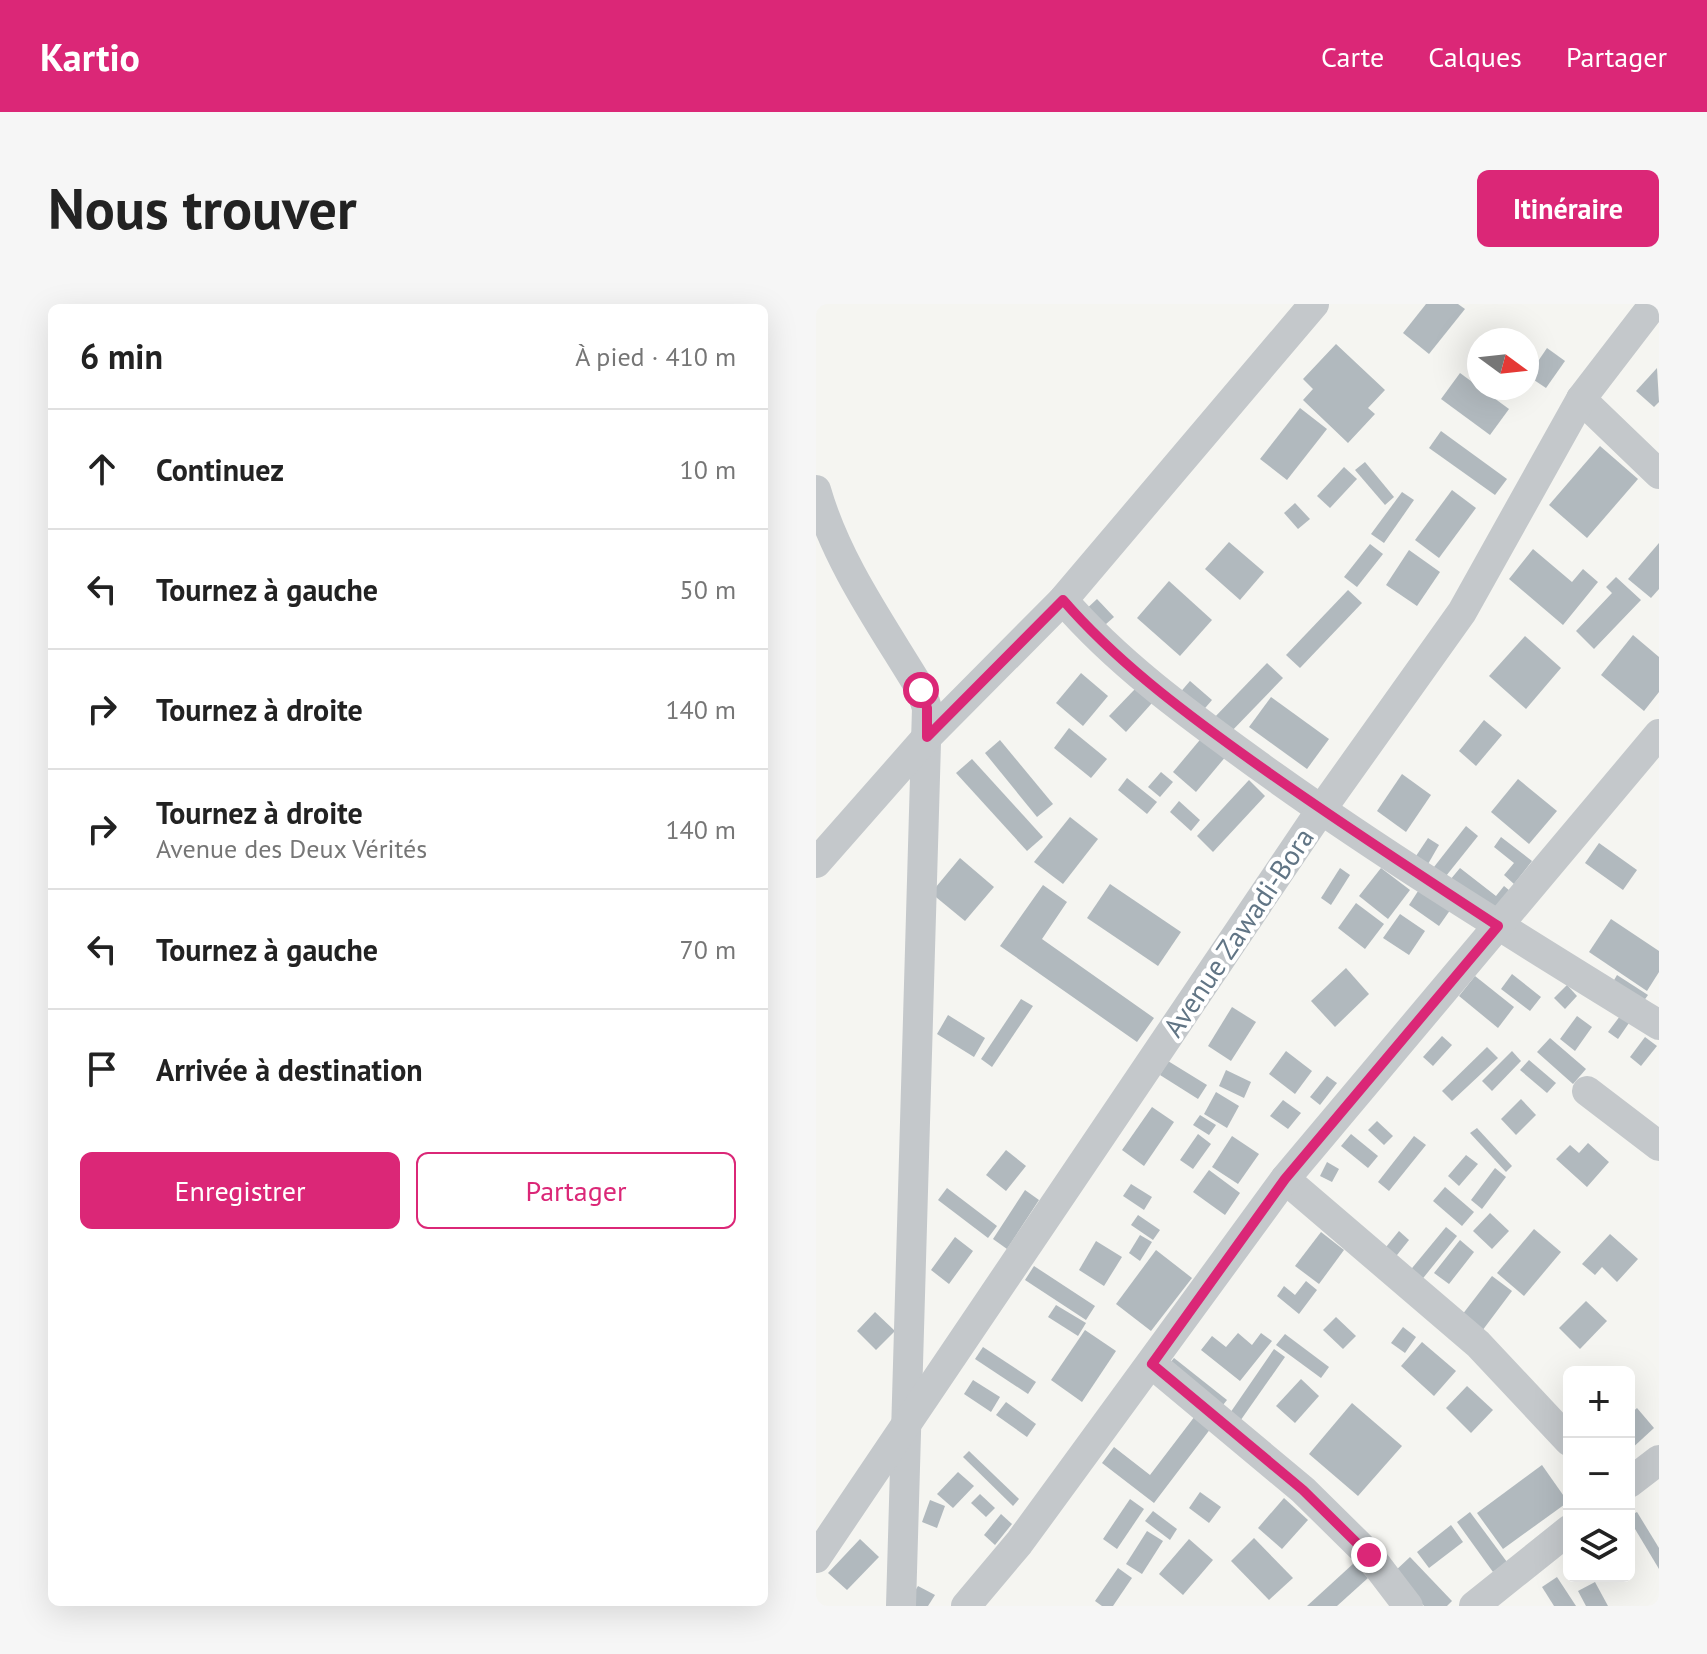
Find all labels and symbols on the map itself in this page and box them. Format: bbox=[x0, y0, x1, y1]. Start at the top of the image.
north arrow bbox=[1467, 328, 1539, 400]
route start bbox=[903, 672, 939, 708]
street label: Avenue Zawadi-Bora bbox=[1154, 820, 1322, 1044]
route end bbox=[1351, 1537, 1387, 1573]

